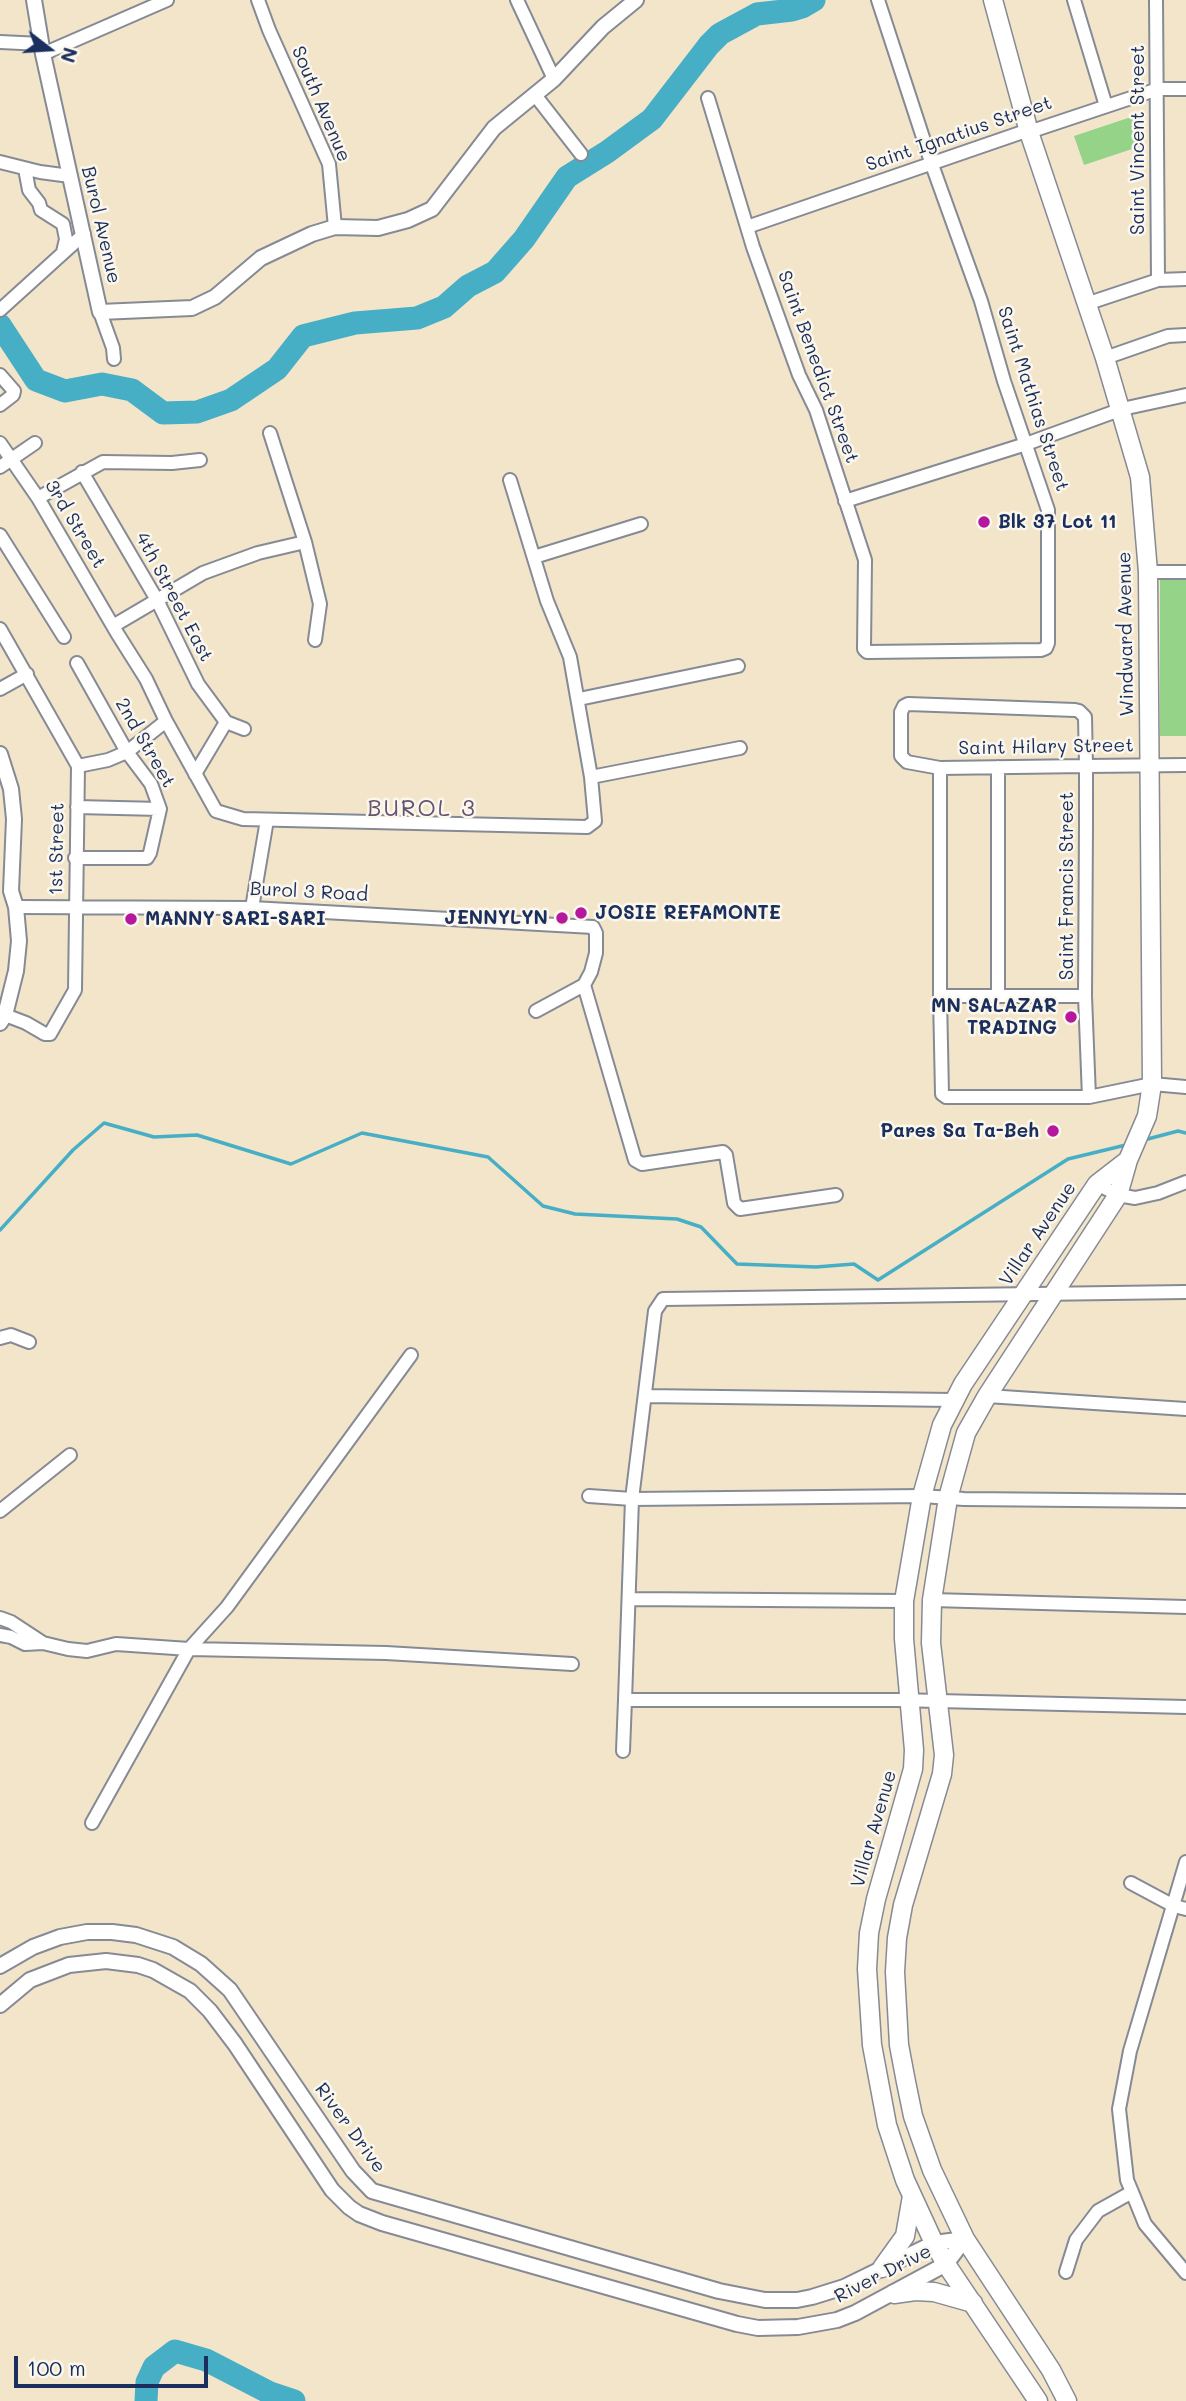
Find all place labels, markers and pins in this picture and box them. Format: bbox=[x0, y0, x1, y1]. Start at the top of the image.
place label: Blk 37 Lot 11 bbox=[998, 511, 1117, 533]
marker: Blk 37 Lot 11 bbox=[976, 514, 992, 530]
place label: JOSIE REFAMONTE bbox=[595, 902, 781, 924]
marker: JOSIE REFAMONTE bbox=[573, 905, 589, 921]
place label: JENNYLYN bbox=[444, 907, 548, 929]
place label: MANNY SARI-SARI bbox=[145, 908, 326, 930]
marker: JENNYLYN bbox=[554, 910, 570, 926]
marker: MANNY SARI-SARI bbox=[123, 911, 139, 927]
place label: MN SALAZAR TRADING bbox=[931, 995, 1057, 1039]
marker: MN SALAZAR TRADING bbox=[1063, 1009, 1079, 1025]
place label: Pares Sa Ta-Beh bbox=[880, 1120, 1039, 1142]
marker: Pares Sa Ta-Beh bbox=[1045, 1123, 1061, 1139]

